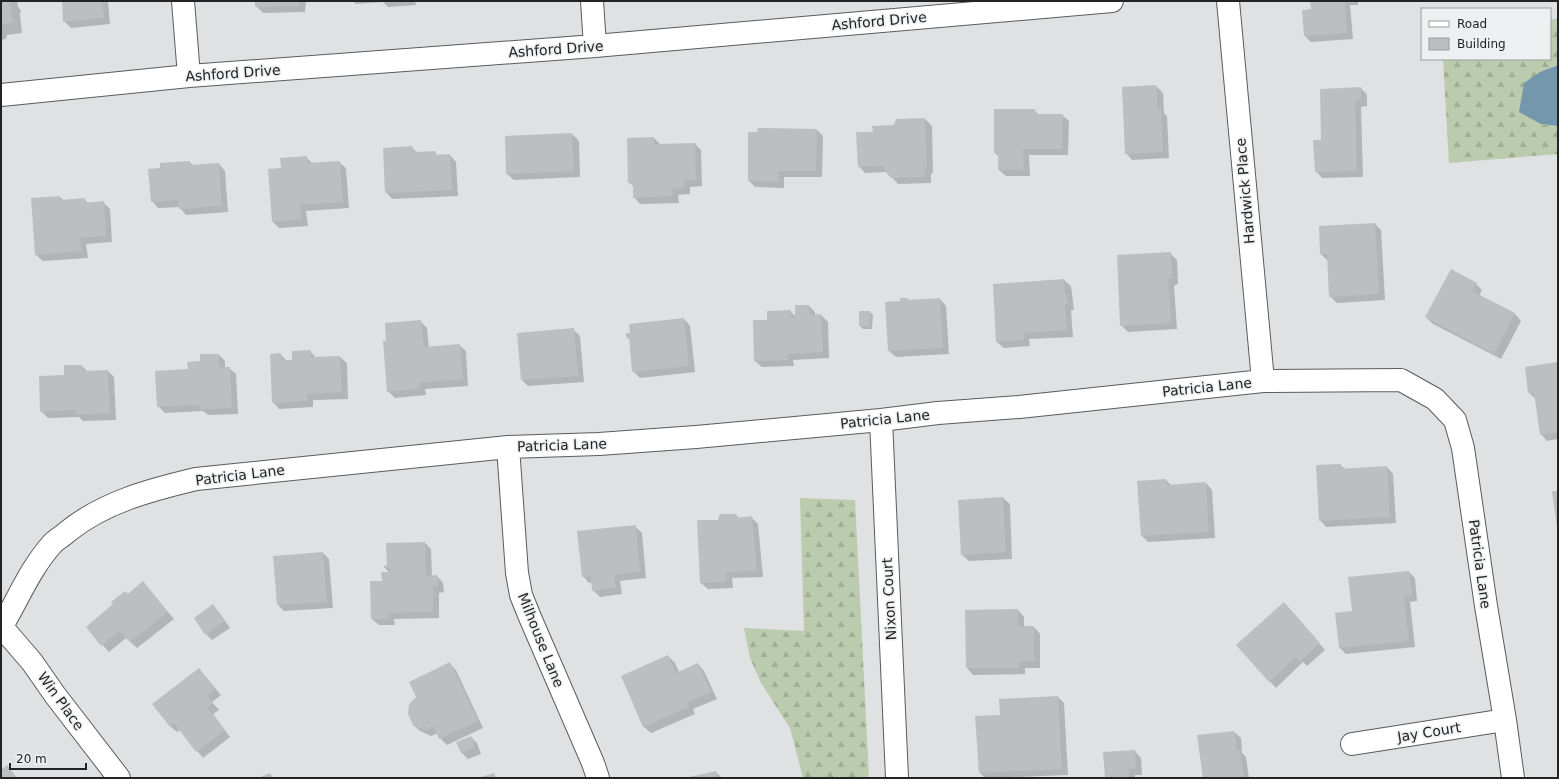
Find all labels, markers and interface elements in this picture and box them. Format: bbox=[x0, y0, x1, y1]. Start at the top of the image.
legend bbox=[1421, 8, 1551, 60]
street label: Ashford Drive bbox=[831, 9, 927, 33]
text: Road bbox=[1457, 17, 1487, 31]
text: Building bbox=[1457, 37, 1506, 51]
street label: Ashford Drive bbox=[508, 38, 604, 60]
street label: Ashford Drive bbox=[185, 62, 281, 84]
street label: Hardwick Place bbox=[1232, 137, 1258, 245]
street label: Patricia Lane bbox=[1161, 374, 1253, 400]
street label: Patricia Lane bbox=[839, 406, 931, 432]
street label: Patricia Lane bbox=[517, 435, 607, 455]
street label: Patricia Lane bbox=[194, 462, 286, 488]
street label: Patricia Lane bbox=[1466, 518, 1494, 610]
street label: Nixon Court bbox=[879, 557, 899, 641]
street label: Milhouse Lane bbox=[515, 590, 567, 690]
street label: Win Place bbox=[35, 669, 87, 733]
street label: Jay Court bbox=[1395, 719, 1462, 745]
scale bar bbox=[10, 745, 86, 771]
text: 20 m bbox=[16, 752, 47, 766]

